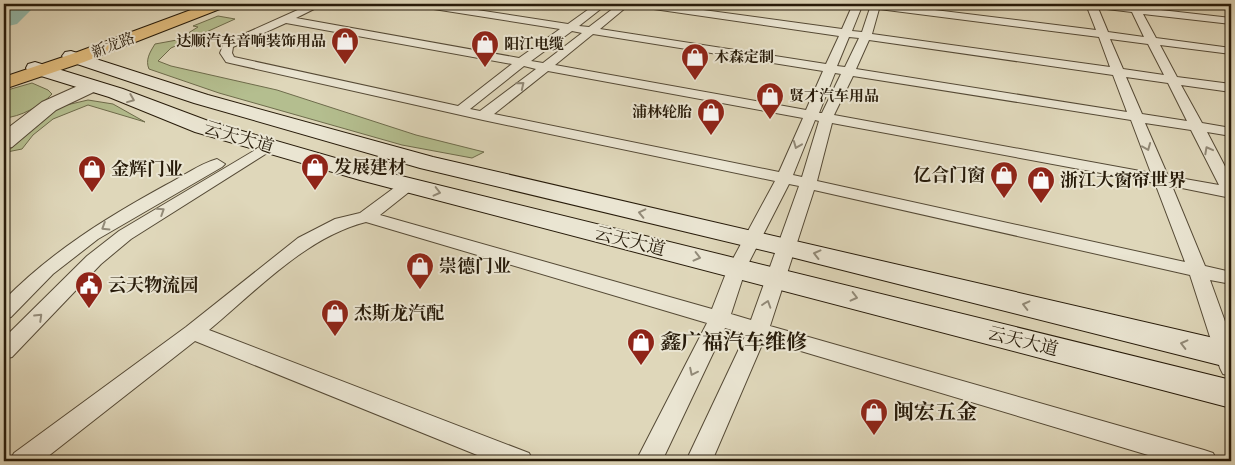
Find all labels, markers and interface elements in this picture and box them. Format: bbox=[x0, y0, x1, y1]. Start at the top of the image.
shop icon: 达顺汽车音响装饰用品 bbox=[330, 26, 360, 65]
street label: 新龙路 bbox=[89, 29, 138, 64]
shop icon: 阳江电缆 bbox=[470, 29, 500, 68]
place label: 达顺汽车音响装饰用品 bbox=[176, 32, 326, 53]
place label: 阳江电缆 bbox=[504, 35, 564, 56]
shop icon: 木森定制 bbox=[680, 42, 710, 81]
place label: 木森定制 bbox=[714, 48, 774, 69]
shop icon: 贤才汽车用品 bbox=[755, 81, 785, 120]
one-way arrow bbox=[515, 83, 524, 91]
place label: 贤才汽车用品 bbox=[789, 87, 879, 108]
one-way arrow bbox=[127, 93, 135, 103]
shop icon: 浦林轮胎 bbox=[696, 97, 726, 136]
place label: 浦林轮胎 bbox=[632, 103, 692, 124]
street label: 云天大道 bbox=[200, 116, 277, 161]
one-way arrow bbox=[793, 140, 803, 149]
one-way arrow bbox=[1141, 143, 1151, 151]
one-way arrow bbox=[1205, 146, 1215, 155]
shop icon: 发展建材 bbox=[300, 152, 330, 191]
shop icon: 金辉门业 bbox=[77, 154, 107, 193]
place label: 发展建材 bbox=[334, 156, 406, 181]
place label: 金辉门业 bbox=[111, 158, 183, 183]
shop icon: 亿合门窗 bbox=[989, 160, 1019, 199]
place label: 亿合门窗 bbox=[913, 164, 985, 189]
shop icon: 浙江大窗帘世界 bbox=[1026, 165, 1056, 204]
place label: 浙江大窗帘世界 bbox=[1060, 169, 1186, 194]
one-way arrow bbox=[433, 186, 442, 197]
one-way arrow bbox=[156, 208, 165, 218]
one-way arrow bbox=[637, 208, 646, 219]
one-way arrow bbox=[101, 221, 110, 231]
street label: 云天大道 bbox=[592, 222, 668, 263]
one-way arrow bbox=[813, 249, 822, 260]
shop icon: 崇德门业 bbox=[405, 251, 435, 290]
one-way arrow bbox=[692, 251, 701, 262]
place label: 崇德门业 bbox=[439, 255, 511, 280]
public building icon: 云天物流园 bbox=[74, 270, 104, 309]
place label: 云天物流园 bbox=[108, 274, 198, 299]
one-way arrow bbox=[849, 292, 858, 302]
shop icon: 杰斯龙汽配 bbox=[320, 298, 350, 337]
one-way arrow bbox=[761, 300, 771, 309]
one-way arrow bbox=[1022, 300, 1031, 311]
place label: 杰斯龙汽配 bbox=[354, 302, 444, 327]
one-way arrow bbox=[33, 314, 42, 323]
street label: 云天大道 bbox=[985, 322, 1061, 363]
shop icon: 鑫广福汽车维修 bbox=[626, 327, 656, 366]
place label: 鑫广福汽车维修 bbox=[660, 329, 807, 358]
one-way arrow bbox=[1179, 339, 1188, 350]
one-way arrow bbox=[689, 366, 699, 375]
shop icon: 闽宏五金 bbox=[859, 397, 889, 436]
place label: 闽宏五金 bbox=[893, 399, 977, 428]

